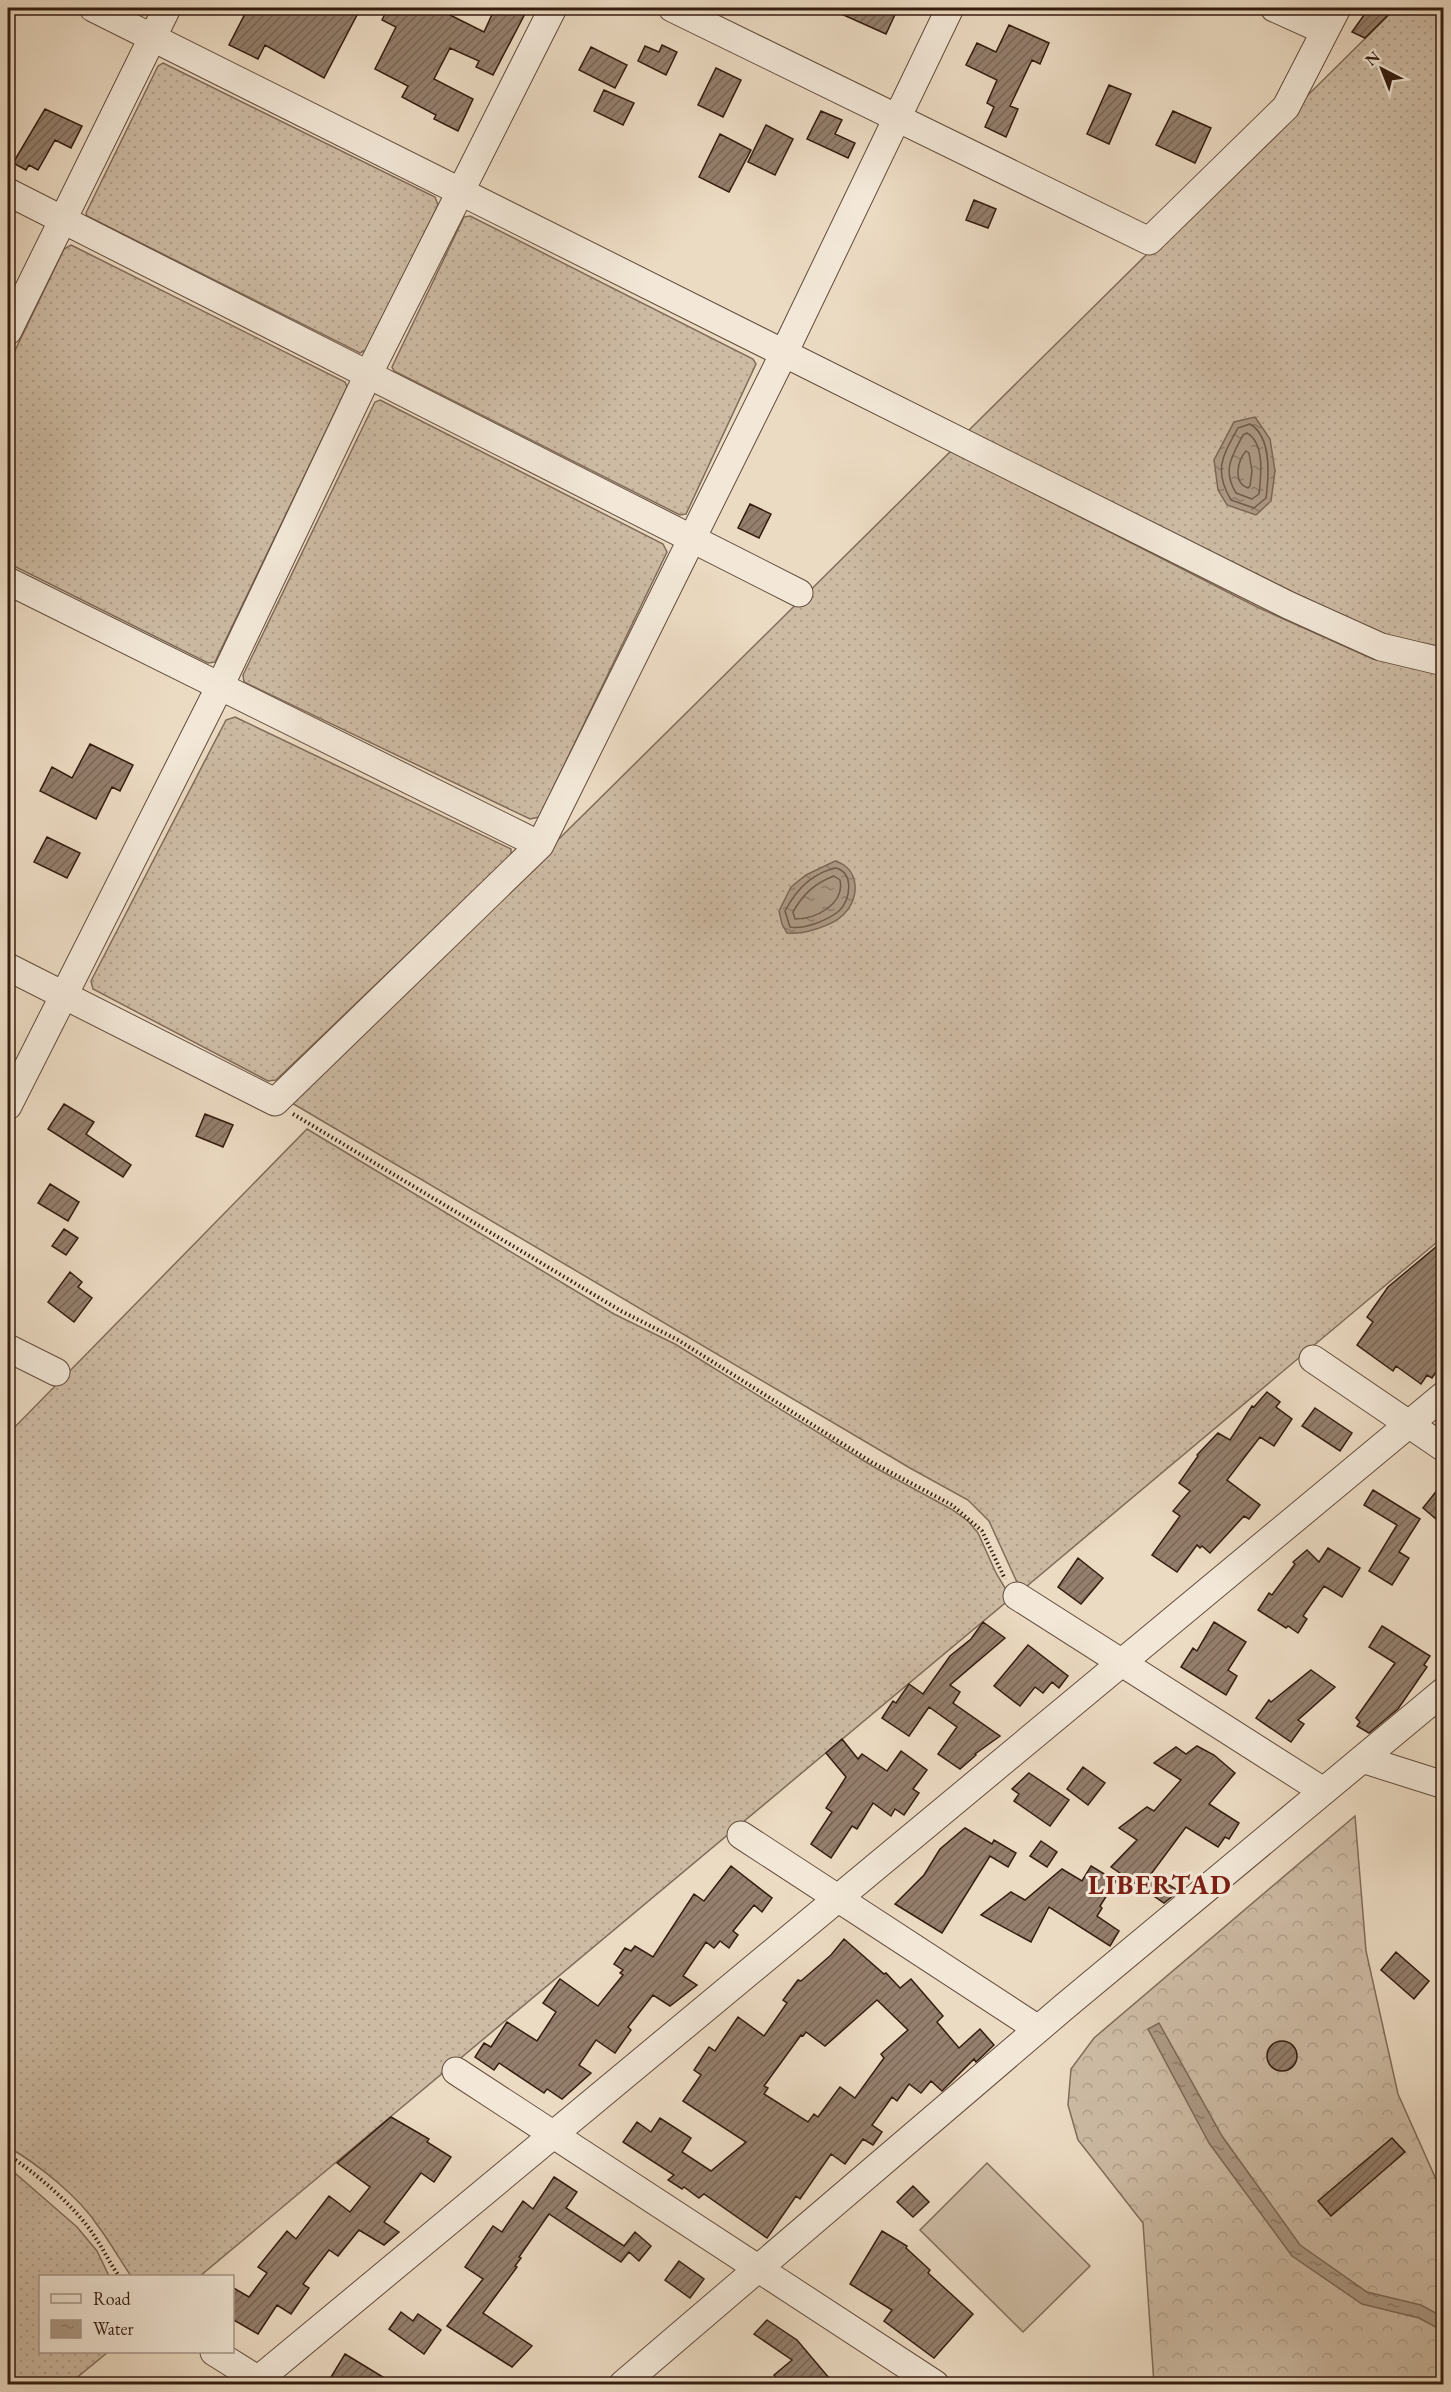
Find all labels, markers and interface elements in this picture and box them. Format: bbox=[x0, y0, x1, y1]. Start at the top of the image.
north arrow bbox=[1352, 39, 1412, 99]
text: N bbox=[1360, 46, 1384, 70]
district label: LIBERTAD bbox=[1088, 1867, 1232, 1902]
legend bbox=[39, 2275, 234, 2353]
text: Road bbox=[93, 2287, 132, 2310]
text: Water bbox=[93, 2317, 134, 2340]

